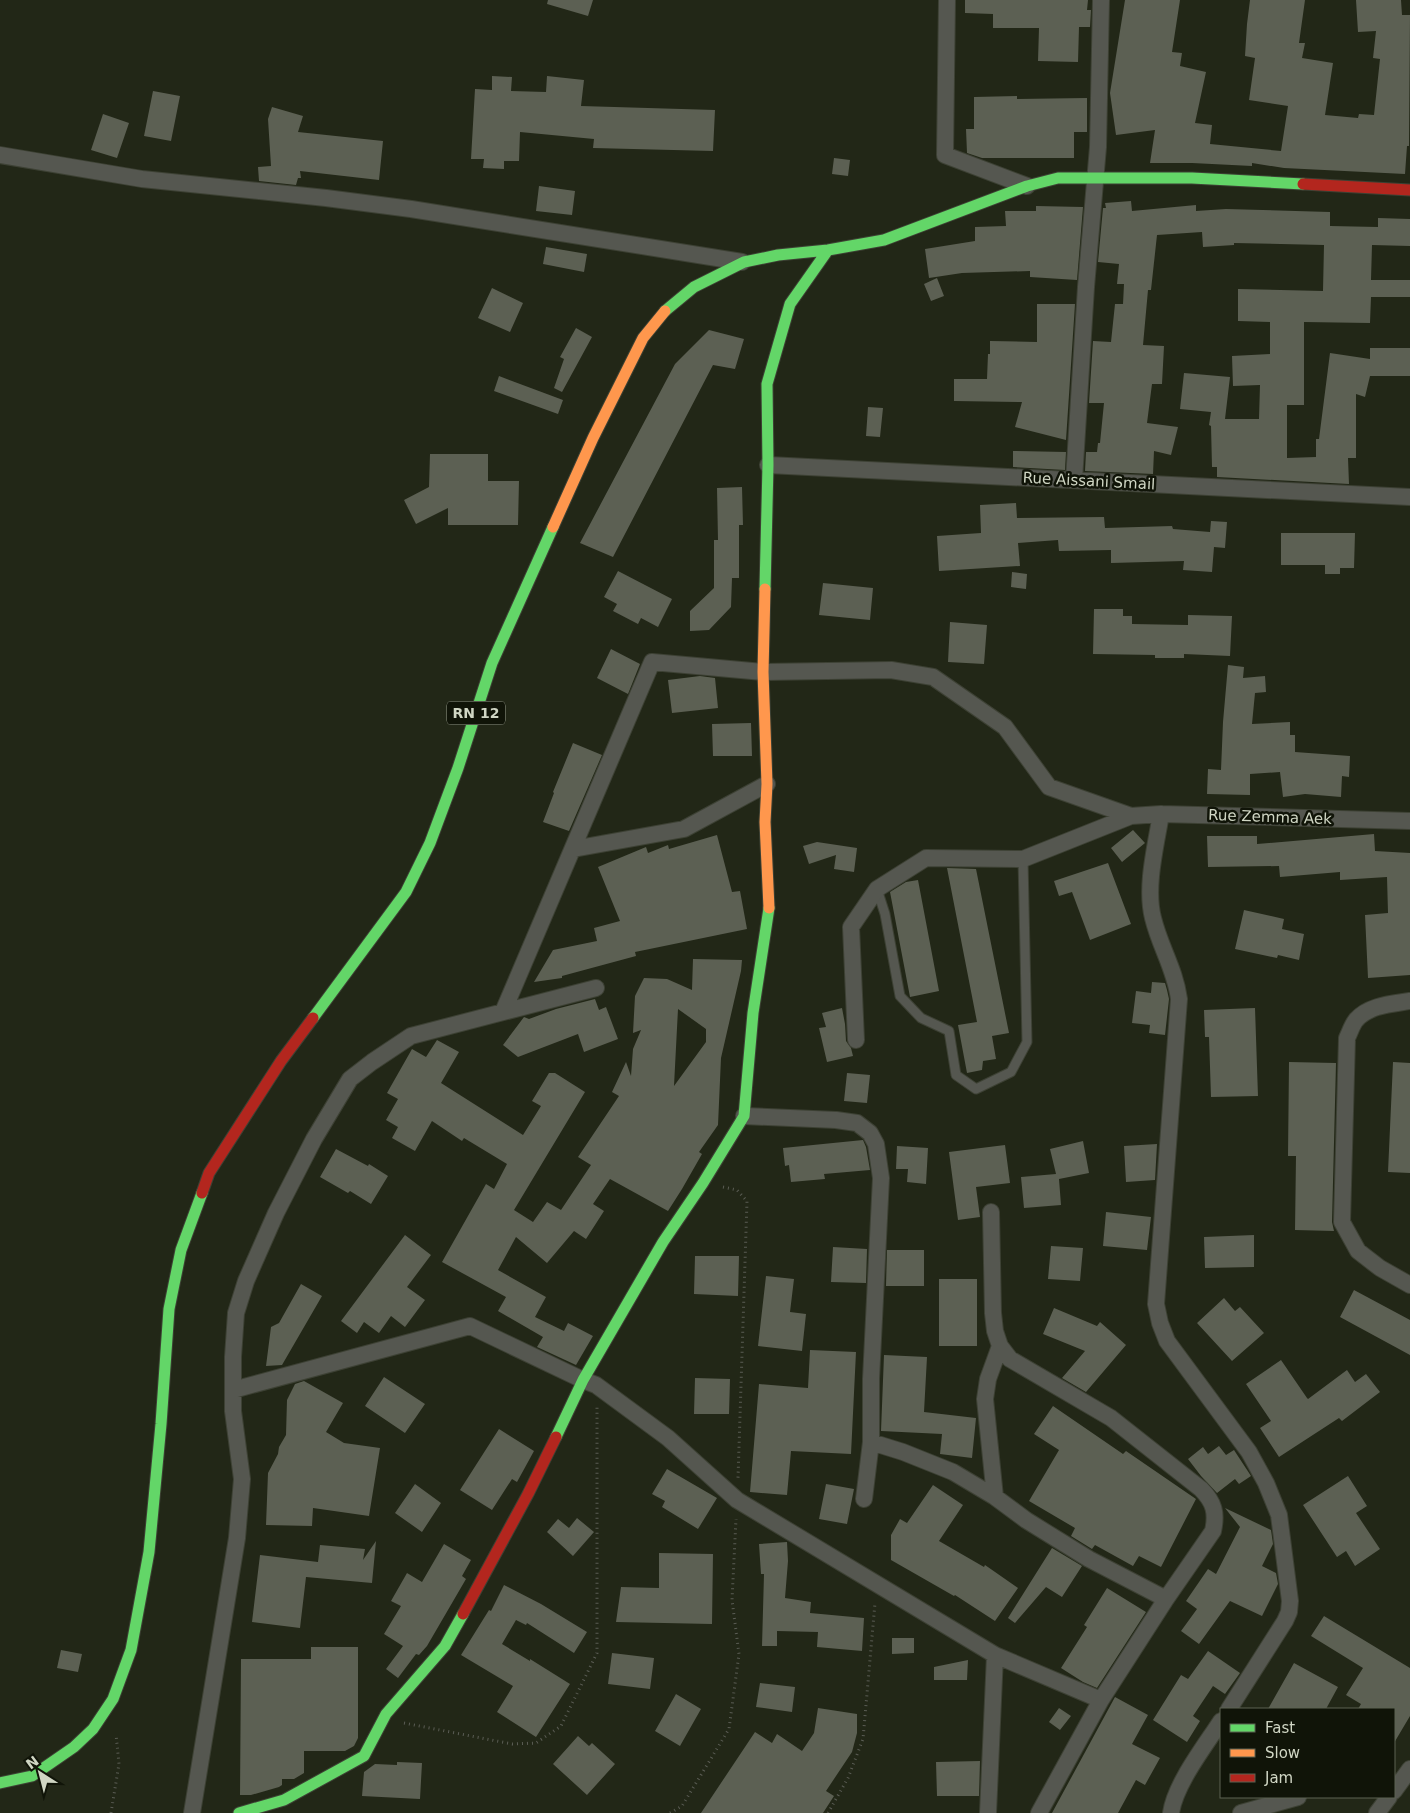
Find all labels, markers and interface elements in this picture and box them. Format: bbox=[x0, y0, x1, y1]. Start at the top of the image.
street label: Rue Aissani Smail bbox=[1022, 469, 1156, 493]
road number: RN 12 bbox=[447, 701, 505, 724]
street label: Rue Zemma Aek bbox=[1208, 806, 1333, 828]
legend bbox=[1220, 1708, 1395, 1798]
text: Fast bbox=[1265, 1719, 1295, 1737]
text: Slow bbox=[1265, 1744, 1300, 1762]
north arrow bbox=[15, 1748, 65, 1798]
text: N bbox=[23, 1753, 42, 1772]
text: Jam bbox=[1264, 1769, 1293, 1787]

